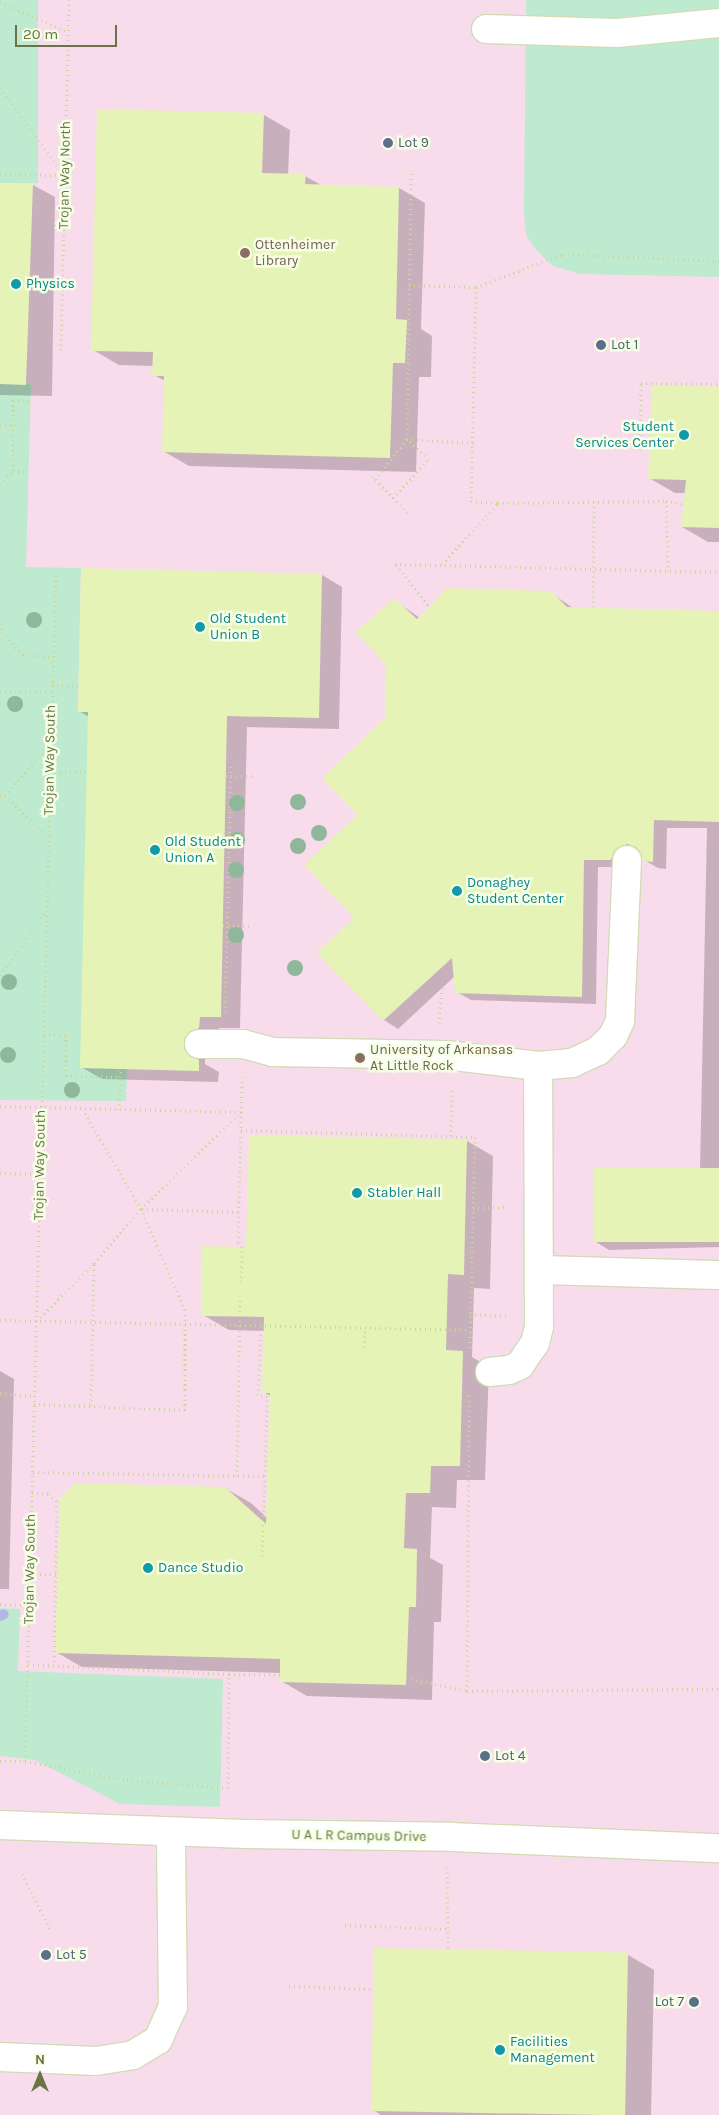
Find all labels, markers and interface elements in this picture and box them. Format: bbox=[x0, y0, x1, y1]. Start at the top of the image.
scale bar bbox=[18, 15, 120, 47]
text: 20 m bbox=[23, 25, 58, 43]
street label: Trojan Way North bbox=[56, 121, 74, 229]
place label: Lot 9 bbox=[398, 135, 429, 151]
marker: Lot 9 bbox=[382, 137, 394, 149]
place label: Ottenheimer Library bbox=[255, 237, 335, 270]
marker: Ottenheimer Library bbox=[239, 247, 251, 259]
place label: Physics bbox=[26, 276, 75, 292]
marker: Physics bbox=[10, 278, 22, 290]
place label: Lot 1 bbox=[611, 337, 638, 353]
marker: Lot 1 bbox=[595, 339, 607, 351]
place label: Student Services Center bbox=[575, 419, 674, 452]
marker: Student Services Center bbox=[678, 429, 690, 441]
place label: Old Student Union B bbox=[210, 611, 286, 644]
marker: Old Student Union B bbox=[194, 621, 206, 633]
street label: Trojan Way South bbox=[41, 705, 59, 815]
place label: Old Student Union A bbox=[165, 834, 241, 866]
marker: Old Student Union A bbox=[149, 844, 161, 856]
place label: Donaghey Student Center bbox=[467, 875, 563, 908]
marker: Donaghey Student Center bbox=[451, 885, 463, 897]
place label: University of Arkansas At Little Rock bbox=[370, 1042, 513, 1074]
marker: University of Arkansas At Little Rock bbox=[354, 1052, 366, 1064]
street label: Trojan Way South bbox=[31, 1110, 49, 1220]
place label: Stabler Hall bbox=[367, 1185, 441, 1201]
marker: Stabler Hall bbox=[351, 1187, 363, 1199]
street label: Trojan Way South bbox=[21, 1514, 39, 1624]
place label: Dance Studio bbox=[158, 1560, 243, 1576]
marker: Dance Studio bbox=[142, 1562, 154, 1574]
place label: Lot 4 bbox=[495, 1748, 526, 1764]
marker: Lot 4 bbox=[479, 1750, 491, 1762]
street label: U A L R Campus Drive bbox=[291, 1826, 427, 1846]
place label: Lot 5 bbox=[56, 1947, 87, 1963]
marker: Lot 5 bbox=[40, 1949, 52, 1961]
place label: Lot 7 bbox=[655, 1994, 684, 2010]
marker: Lot 7 bbox=[688, 1996, 700, 2008]
place label: Facilities Management bbox=[510, 2034, 595, 2066]
marker: Facilities Management bbox=[494, 2044, 506, 2056]
north arrow bbox=[15, 2050, 65, 2100]
text: N bbox=[35, 2051, 45, 2068]

